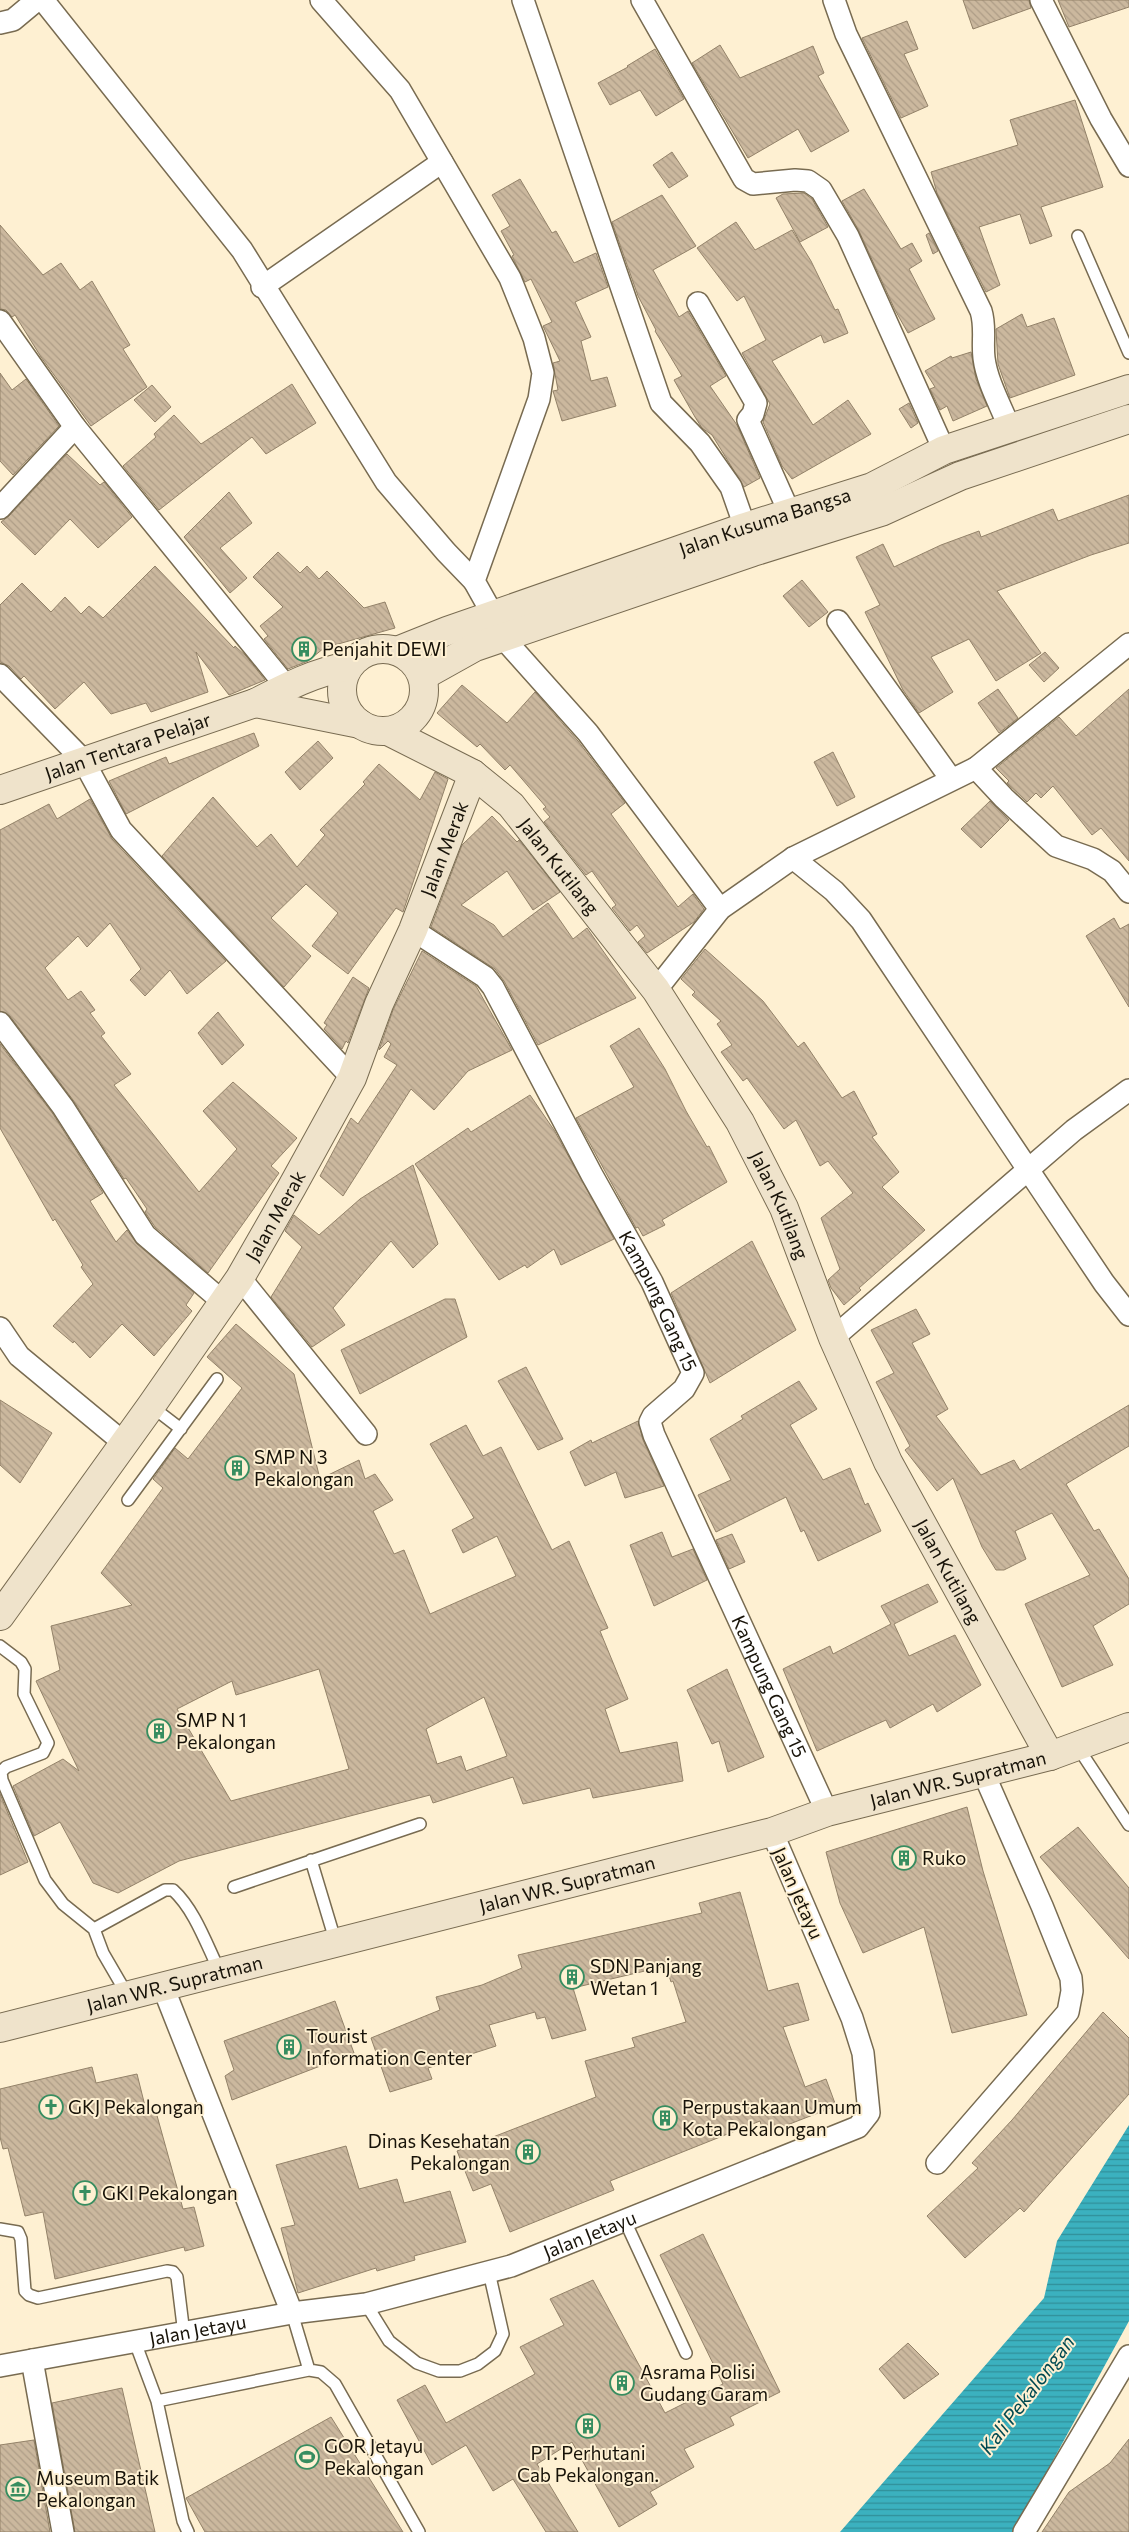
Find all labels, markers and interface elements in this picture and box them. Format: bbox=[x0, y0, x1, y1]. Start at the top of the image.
street label: Jalan Kusuma Bangsa bbox=[676, 482, 853, 560]
building icon: Penjahit DEWI bbox=[291, 636, 317, 662]
place label: Penjahit DEWI bbox=[322, 637, 446, 660]
street label: Jalan Tentara Pelajar bbox=[42, 707, 214, 785]
street label: Jalan Merak bbox=[415, 798, 473, 900]
street label: Jalan Kutilang bbox=[514, 813, 604, 919]
street label: Jalan Kutilang bbox=[746, 1147, 814, 1262]
street label: Jalan Merak bbox=[240, 1166, 310, 1265]
street label: Kampung Gang 15 bbox=[615, 1227, 703, 1375]
place label: SMP N 3 Pekalongan bbox=[254, 1445, 354, 1490]
building icon: SMP N 3 Pekalongan bbox=[224, 1455, 250, 1481]
street label: Jalan Kutilang bbox=[911, 1515, 987, 1628]
street label: Kampung Gang 15 bbox=[727, 1611, 812, 1761]
place label: SMP N 1 Pekalongan bbox=[176, 1708, 276, 1753]
building icon: SMP N 1 Pekalongan bbox=[146, 1718, 172, 1744]
street label: Jalan WR. Supratman bbox=[867, 1745, 1048, 1812]
street label: Jalan Jetayu bbox=[768, 1843, 829, 1942]
building icon: Ruko bbox=[891, 1845, 917, 1871]
place label: Ruko bbox=[922, 1846, 966, 1869]
street label: Jalan WR. Supratman bbox=[477, 1850, 657, 1917]
street label: Jalan WR. Supratman bbox=[84, 1950, 265, 2017]
place label: SDN Panjang Wetan 1 bbox=[590, 1954, 702, 1999]
building icon: SDN Panjang Wetan 1 bbox=[559, 1964, 585, 1990]
place label: Tourist Information Center bbox=[306, 2024, 473, 2069]
building icon: Tourist Information Center bbox=[276, 2034, 302, 2060]
church icon: GKJ Pekalongan bbox=[38, 2094, 64, 2120]
place label: GKJ Pekalongan bbox=[68, 2095, 204, 2118]
place label: Perpustakaan Umum Kota Pekalongan bbox=[682, 2095, 862, 2140]
building icon: Perpustakaan Umum Kota Pekalongan bbox=[652, 2105, 678, 2131]
place label: Dinas Kesehatan Pekalongan bbox=[368, 2129, 510, 2174]
building icon: Dinas Kesehatan Pekalongan bbox=[515, 2139, 541, 2165]
church icon: GKI Pekalongan bbox=[72, 2180, 98, 2206]
place label: GKI Pekalongan bbox=[102, 2181, 238, 2204]
street label: Jalan Jetayu bbox=[540, 2205, 639, 2263]
street label: Jalan Jetayu bbox=[147, 2310, 248, 2350]
water label: Kali Pekalongan bbox=[974, 2330, 1079, 2459]
place label: Asrama Polisi Gudang Garam bbox=[640, 2360, 768, 2405]
building icon: Asrama Polisi Gudang Garam bbox=[609, 2370, 635, 2396]
building icon: PT. Perhutani Cab Pekalongan. bbox=[575, 2413, 601, 2439]
place label: GOR Jetayu Pekalongan bbox=[324, 2434, 424, 2479]
place label: PT. Perhutani Cab Pekalongan. bbox=[517, 2441, 659, 2486]
sports icon: GOR Jetayu Pekalongan bbox=[294, 2444, 320, 2470]
place label: Museum Batik Pekalongan bbox=[36, 2466, 159, 2511]
museum icon: Museum Batik Pekalongan bbox=[5, 2476, 31, 2502]

